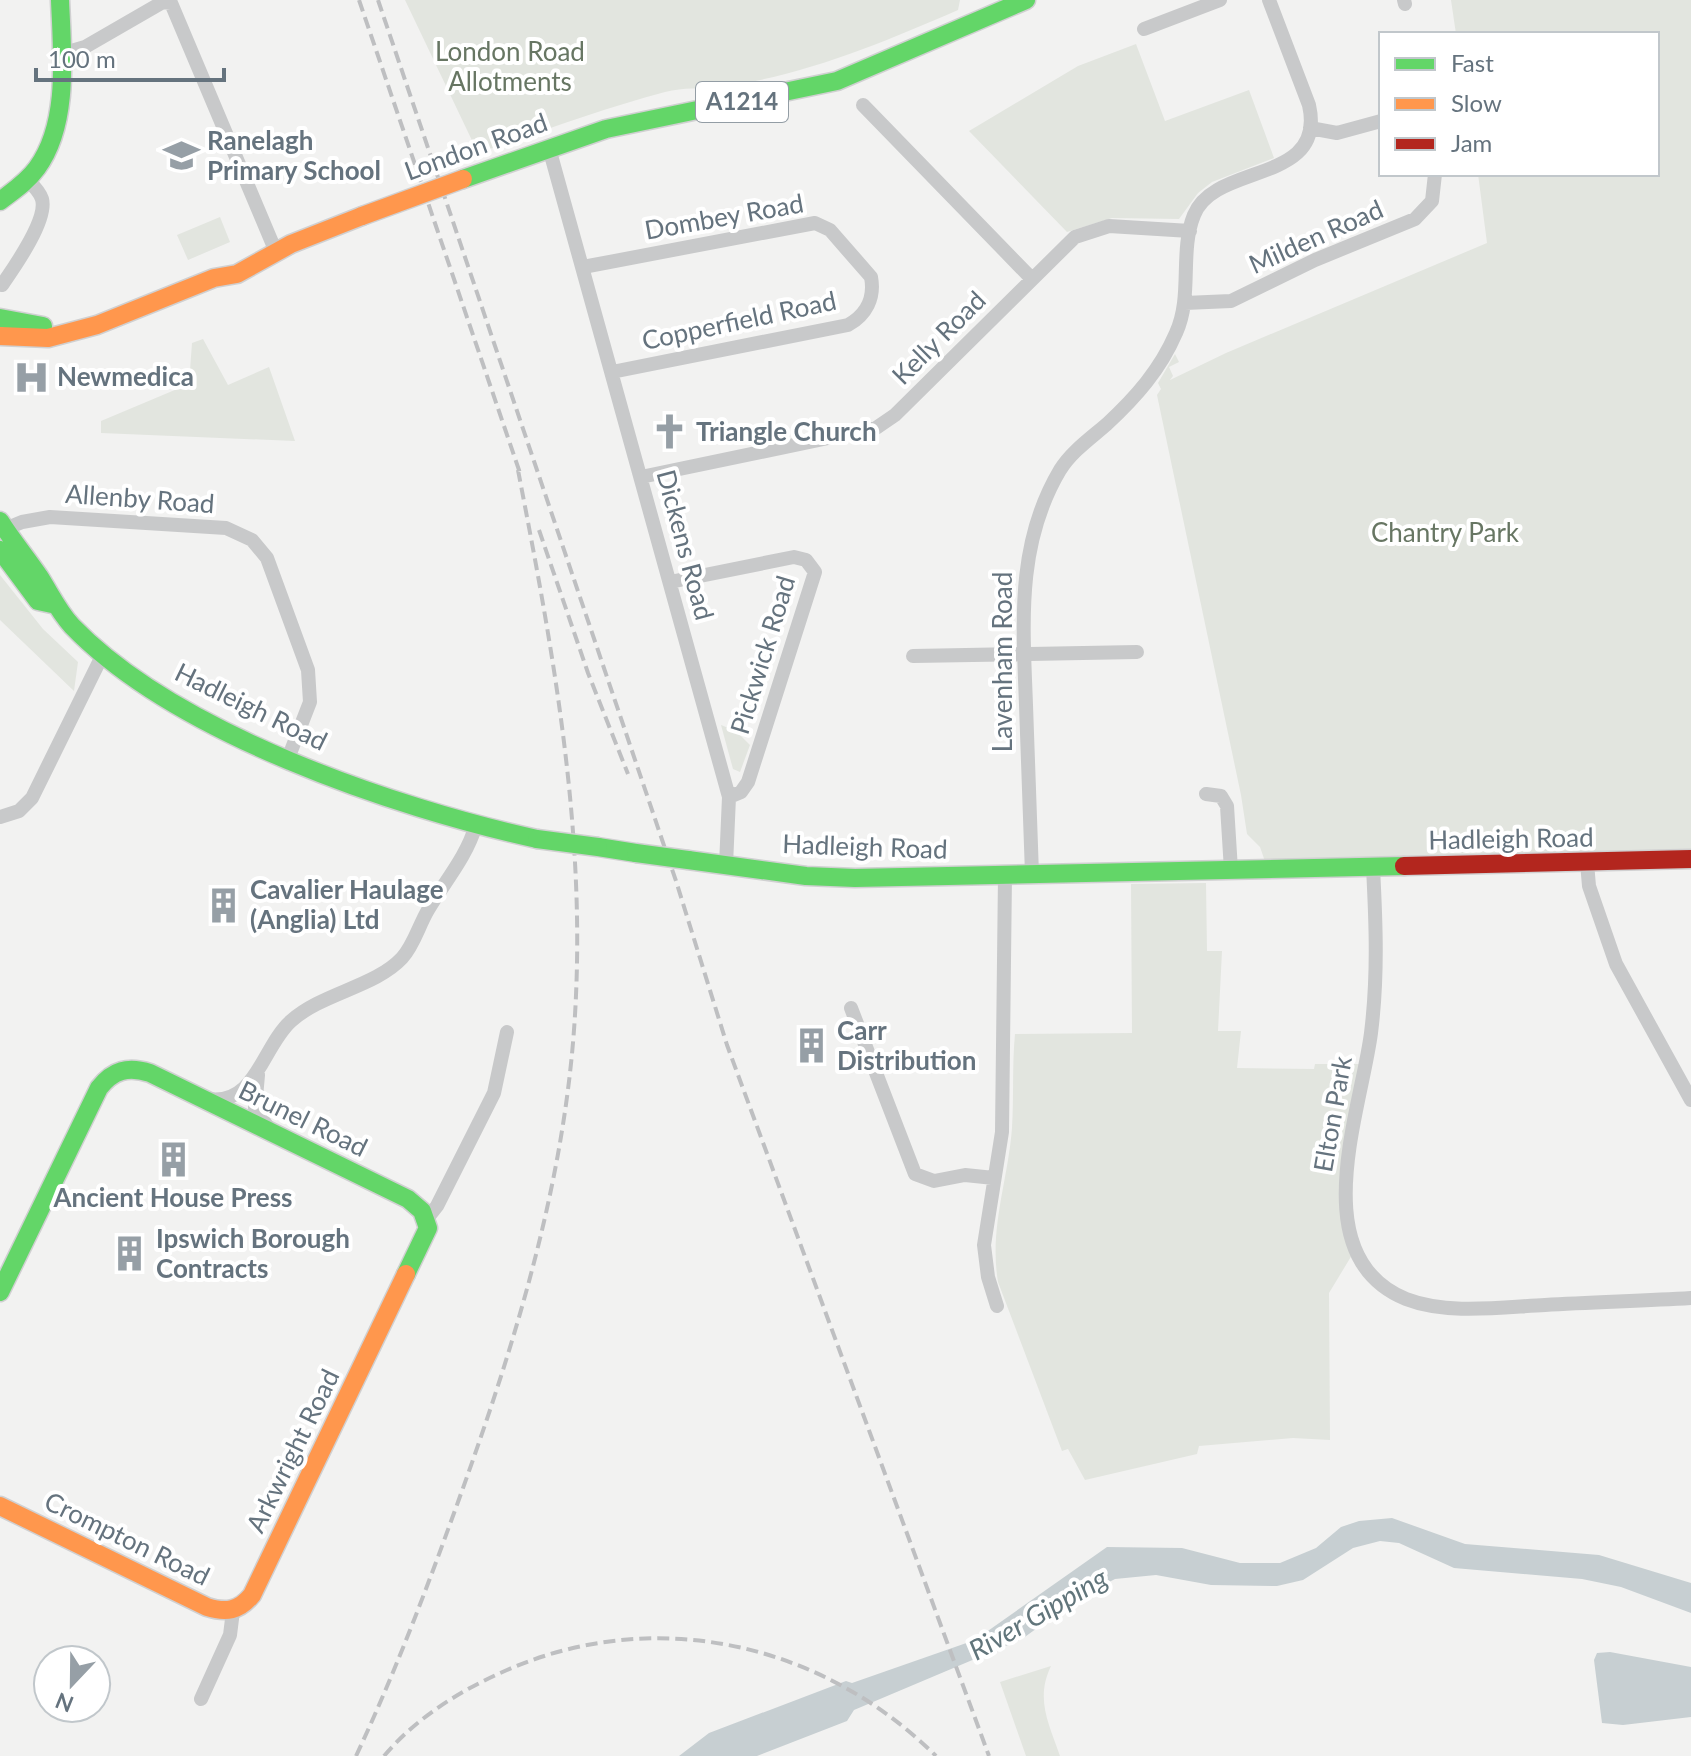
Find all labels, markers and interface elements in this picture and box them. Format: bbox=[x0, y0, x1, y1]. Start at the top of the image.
scale bar bbox=[36, 32, 224, 82]
legend bbox=[1379, 32, 1659, 176]
park label: London Road Allotments bbox=[435, 35, 585, 97]
text: 100 m bbox=[48, 44, 116, 73]
text: Fast bbox=[1451, 48, 1494, 77]
road number: A1214 bbox=[696, 82, 788, 122]
text: Slow bbox=[1451, 88, 1502, 117]
street label: London Road bbox=[400, 105, 552, 187]
place label: Ranelagh Primary School bbox=[207, 124, 381, 186]
text: Jam bbox=[1451, 128, 1492, 157]
school or university icon: Ranelagh Primary School bbox=[162, 137, 200, 175]
street label: Dombey Road bbox=[642, 186, 806, 246]
street label: Milden Road bbox=[1244, 192, 1388, 280]
street label: Copperfield Road bbox=[639, 284, 839, 356]
street label: Kelly Road bbox=[885, 284, 992, 391]
hospital icon: Newmedica bbox=[12, 358, 50, 396]
place label: Newmedica bbox=[57, 360, 194, 392]
church icon: Triangle Church bbox=[651, 413, 689, 451]
place label: Triangle Church bbox=[696, 415, 877, 447]
street label: Dickens Road bbox=[651, 466, 721, 623]
street label: Allenby Road bbox=[64, 477, 216, 519]
park label: Chantry Park bbox=[1371, 516, 1520, 548]
street label: Pickwick Road bbox=[723, 572, 801, 738]
street label: Lavenham Road bbox=[986, 572, 1018, 752]
street label: Hadleigh Road bbox=[170, 655, 333, 757]
street label: Hadleigh Road bbox=[1428, 821, 1594, 855]
street label: Hadleigh Road bbox=[782, 827, 948, 865]
place label: Cavalier Haulage (Anglia) Ltd bbox=[250, 873, 444, 935]
building icon: Cavalier Haulage (Anglia) Ltd bbox=[205, 886, 243, 924]
place label: Carr Distribution bbox=[837, 1014, 976, 1076]
building icon: Carr Distribution bbox=[792, 1027, 830, 1065]
street label: Elton Park bbox=[1306, 1053, 1358, 1174]
street label: Brunel Road bbox=[234, 1073, 373, 1163]
building icon: Ancient House Press bbox=[154, 1140, 192, 1178]
place label: Ancient House Press bbox=[53, 1181, 293, 1213]
place label: Ipswich Borough Contracts bbox=[156, 1222, 350, 1284]
building icon: Ipswich Borough Contracts bbox=[111, 1235, 149, 1273]
street label: Arkwright Road bbox=[239, 1364, 345, 1537]
street label: Crompton Road bbox=[40, 1484, 215, 1592]
water label: River Gipping bbox=[962, 1560, 1113, 1666]
north arrow bbox=[32, 1644, 112, 1724]
text: N bbox=[51, 1687, 77, 1719]

